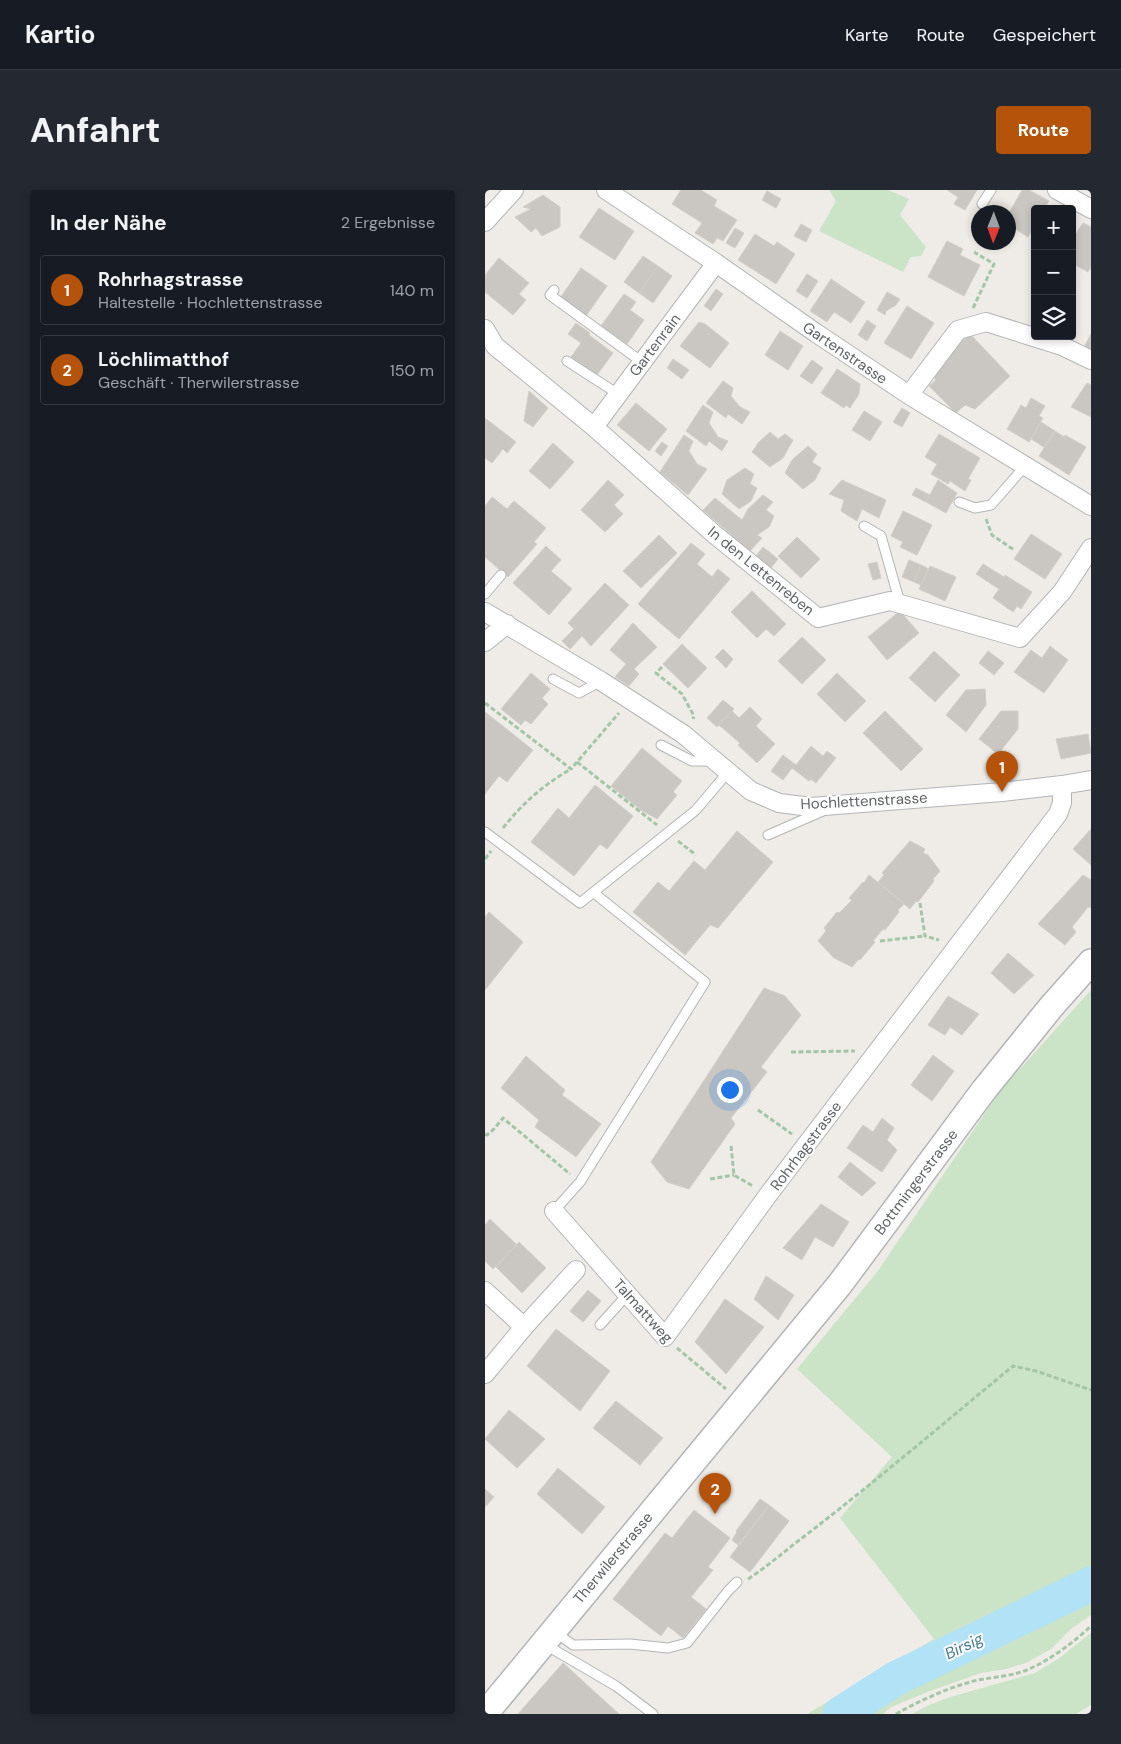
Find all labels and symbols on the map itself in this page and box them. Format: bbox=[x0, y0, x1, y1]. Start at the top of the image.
north arrow bbox=[971, 205, 1016, 250]
street label: Gartenrain bbox=[625, 310, 685, 380]
street label: Gartenstrasse bbox=[799, 317, 891, 389]
street label: In den Lettenreben bbox=[704, 522, 818, 620]
pin: 1 bbox=[986, 751, 1018, 792]
street label: Hochlettenstrasse bbox=[800, 788, 928, 814]
your location bbox=[717, 1077, 743, 1103]
street label: Rohrhagstrasse bbox=[766, 1097, 846, 1195]
street label: Bottmingerstrasse bbox=[870, 1125, 962, 1239]
street label: Talmattweg bbox=[609, 1275, 677, 1347]
pin: 2 bbox=[699, 1473, 731, 1514]
street label: Therwilerstrasse bbox=[569, 1508, 657, 1608]
water label: Birsig bbox=[941, 1627, 988, 1664]

